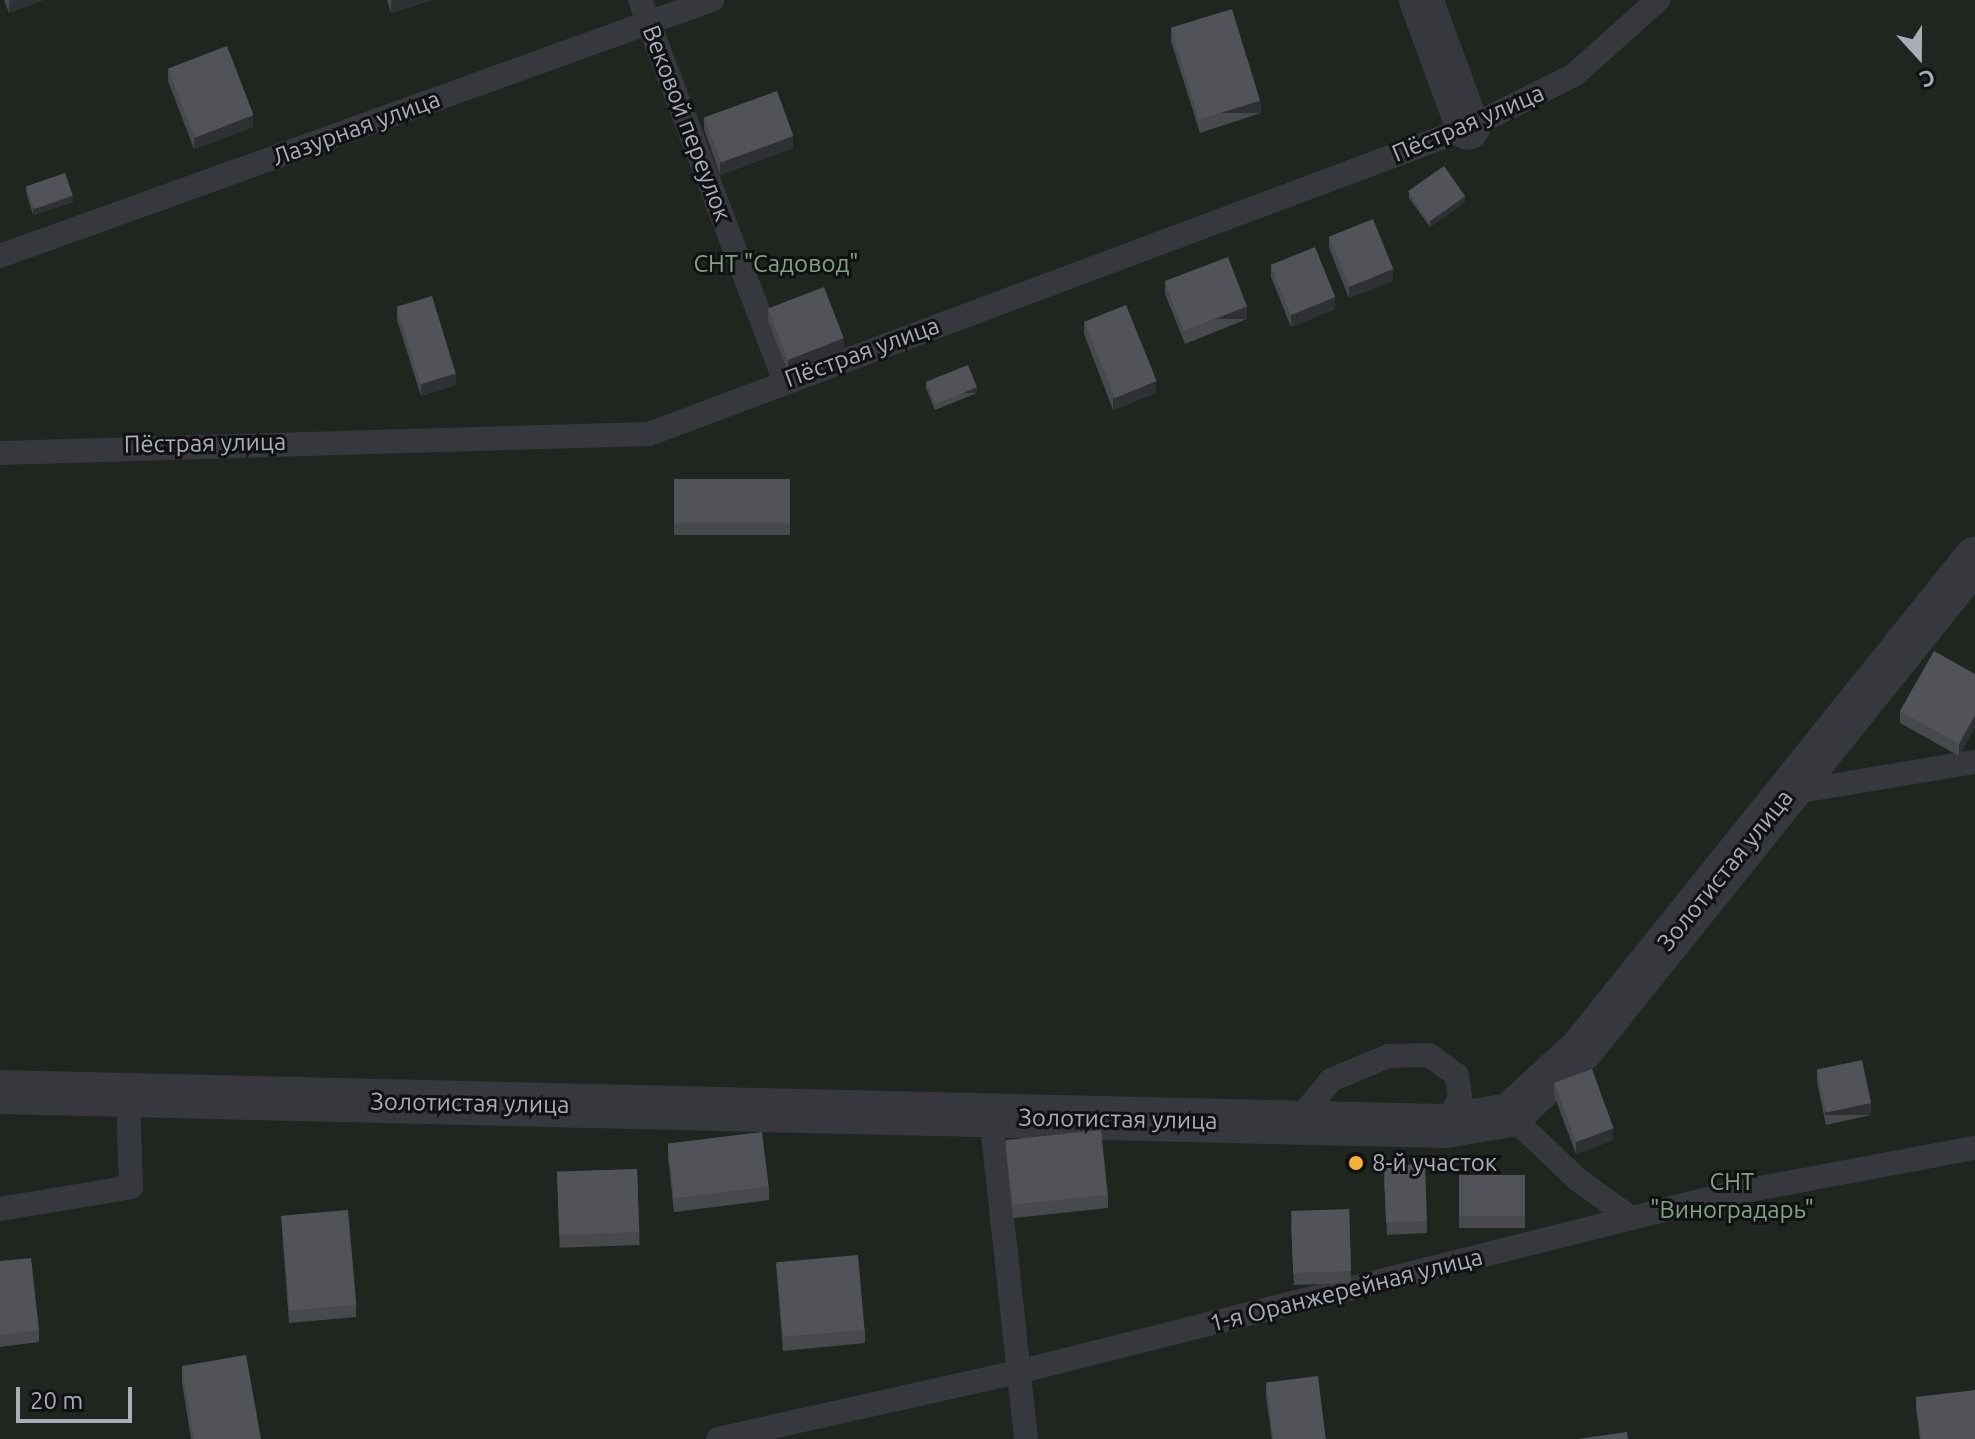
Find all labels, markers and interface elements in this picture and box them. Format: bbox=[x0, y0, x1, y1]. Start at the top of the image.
north arrow bbox=[1879, 16, 1959, 96]
street label: Вековой переулок bbox=[636, 21, 738, 225]
text: С bbox=[1917, 65, 1939, 93]
street label: Пёстрая улица bbox=[1388, 78, 1548, 168]
street label: Лазурная улица bbox=[268, 84, 444, 172]
park label: СНТ "Садовод" bbox=[693, 250, 859, 278]
street label: Пёстрая улица bbox=[781, 311, 943, 393]
street label: Пёстрая улица bbox=[124, 427, 286, 459]
street label: Золотистая улица bbox=[1651, 784, 1799, 956]
street label: Золотистая улица bbox=[370, 1087, 570, 1119]
street label: Золотистая улица bbox=[1018, 1103, 1218, 1135]
place label: 8-й участок bbox=[1372, 1149, 1497, 1177]
marker: 8-й участок bbox=[1347, 1154, 1365, 1172]
park label: СНТ "Виноградарь" bbox=[1650, 1168, 1814, 1224]
street label: 1-я Оранжерейная улица bbox=[1206, 1242, 1486, 1338]
scale bar bbox=[20, 1371, 136, 1421]
text: 20 m bbox=[30, 1387, 83, 1414]

